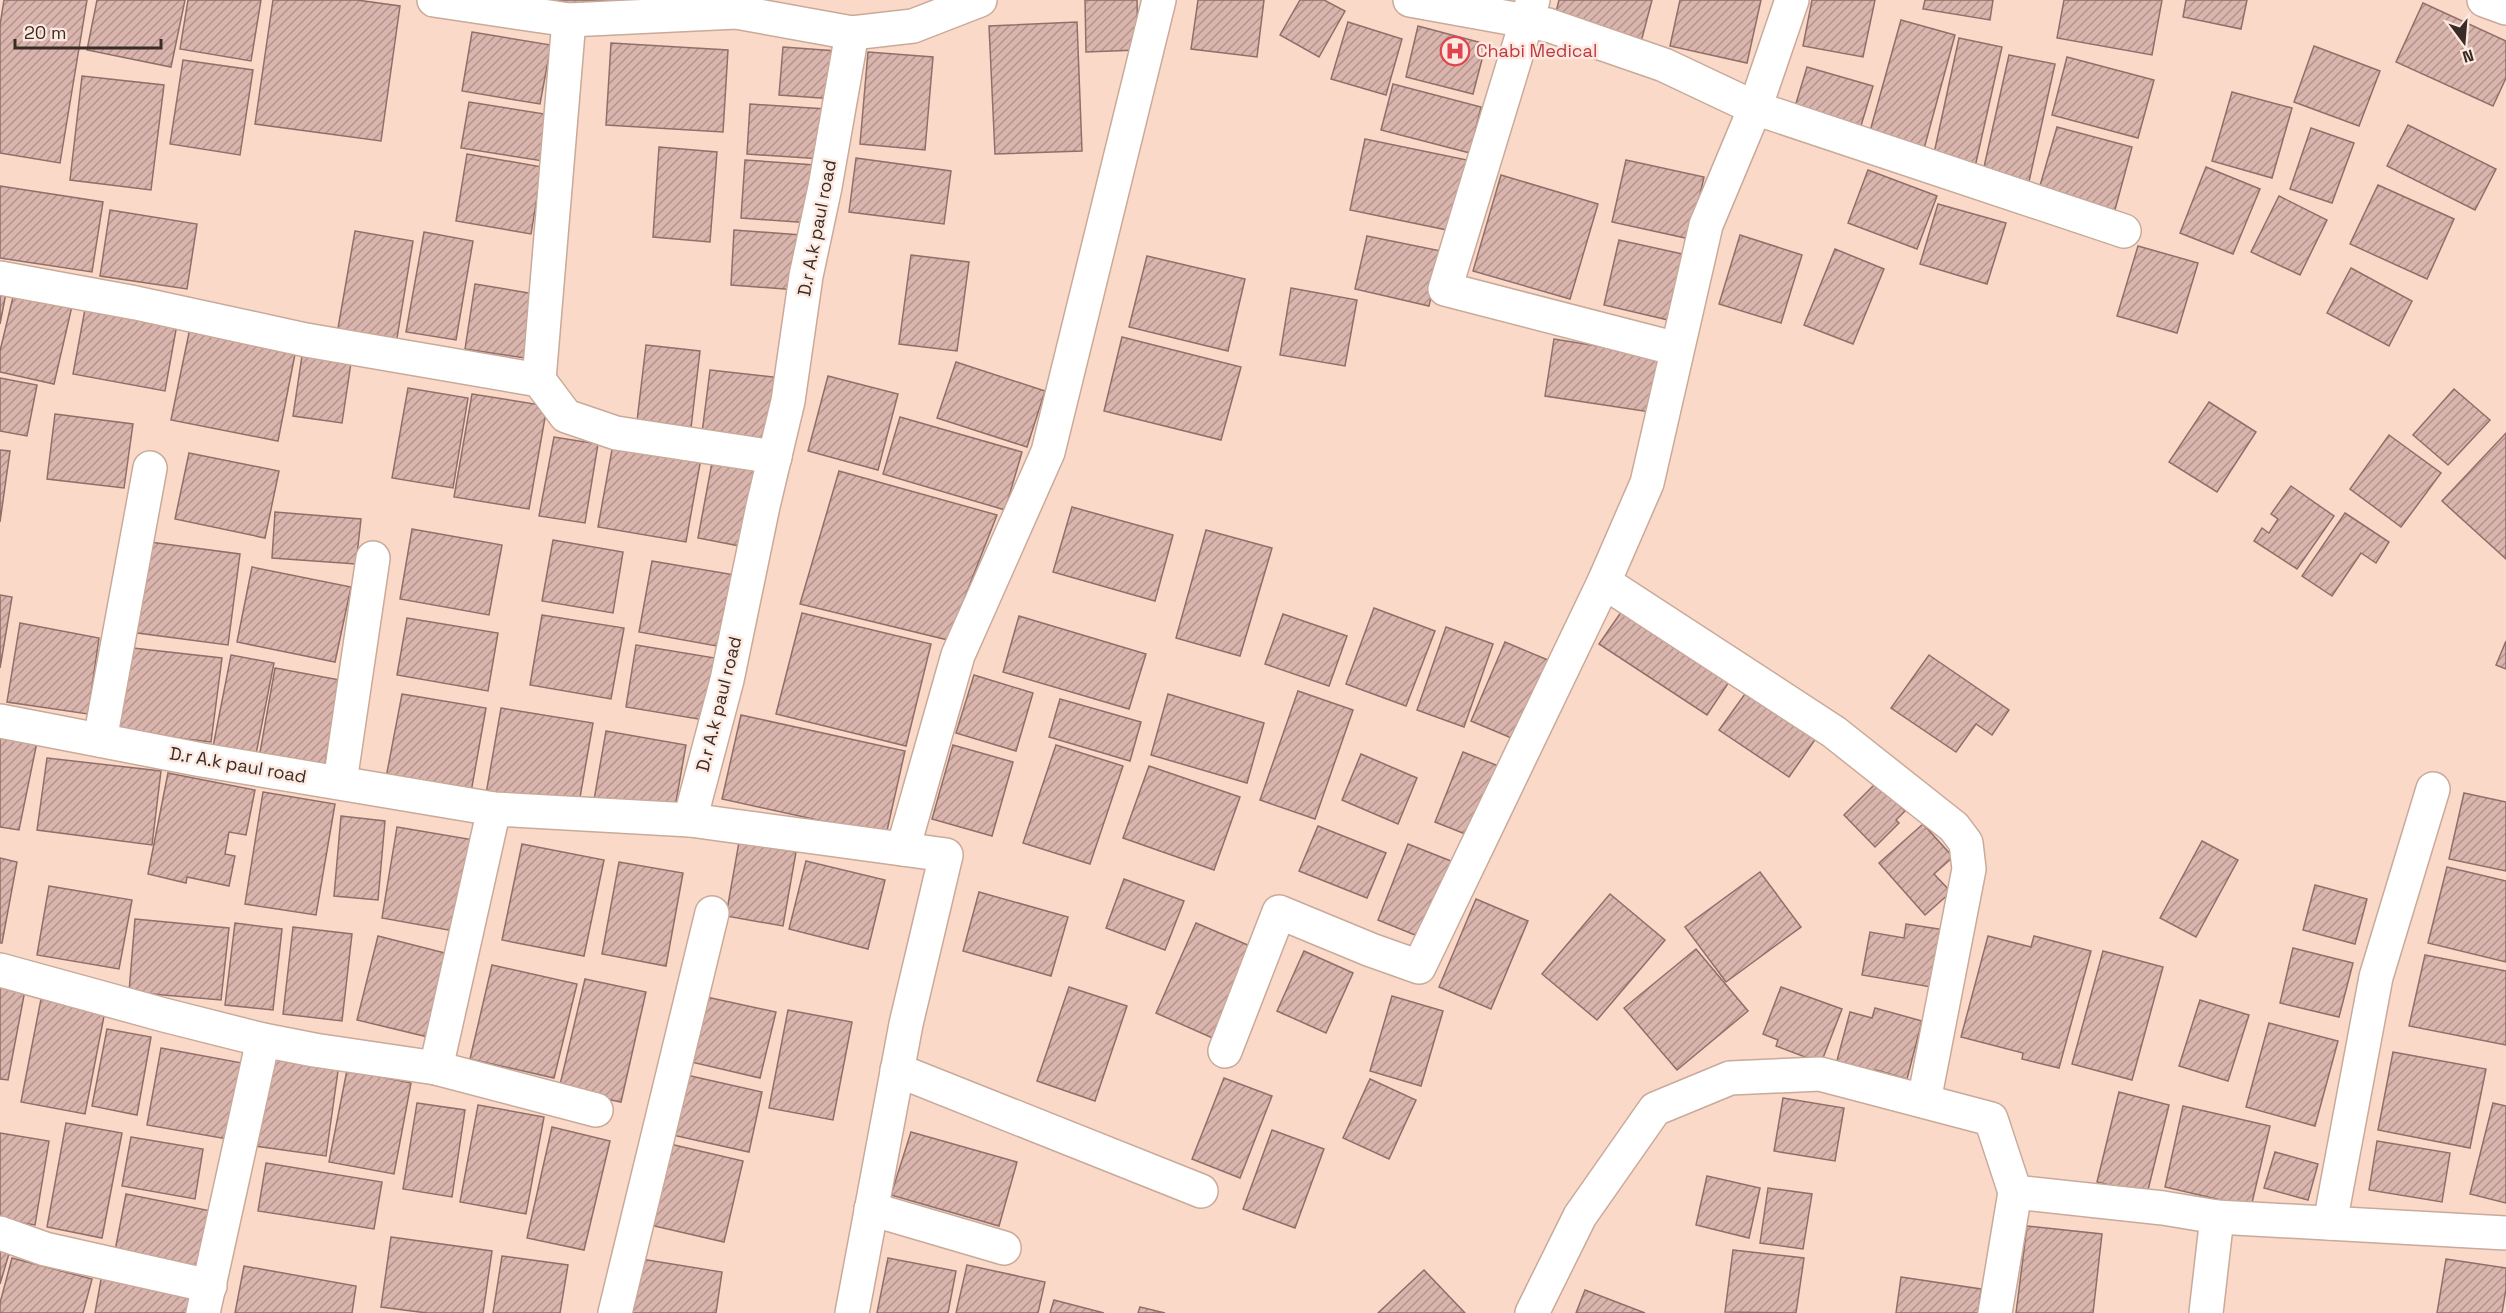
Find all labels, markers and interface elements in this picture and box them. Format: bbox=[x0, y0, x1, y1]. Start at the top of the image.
scale bar bbox=[15, 12, 160, 50]
north arrow bbox=[2434, 12, 2494, 72]
text: 20 m bbox=[24, 21, 67, 44]
hospital icon: Chabi Medical bbox=[1439, 35, 1471, 67]
place label: Chabi Medical bbox=[1476, 39, 1597, 62]
text: N bbox=[2460, 44, 2476, 68]
street label: D.r A.k paul road bbox=[792, 158, 841, 298]
street label: D.r A.k paul road bbox=[691, 634, 746, 774]
street label: D.r A.k paul road bbox=[168, 741, 308, 788]

